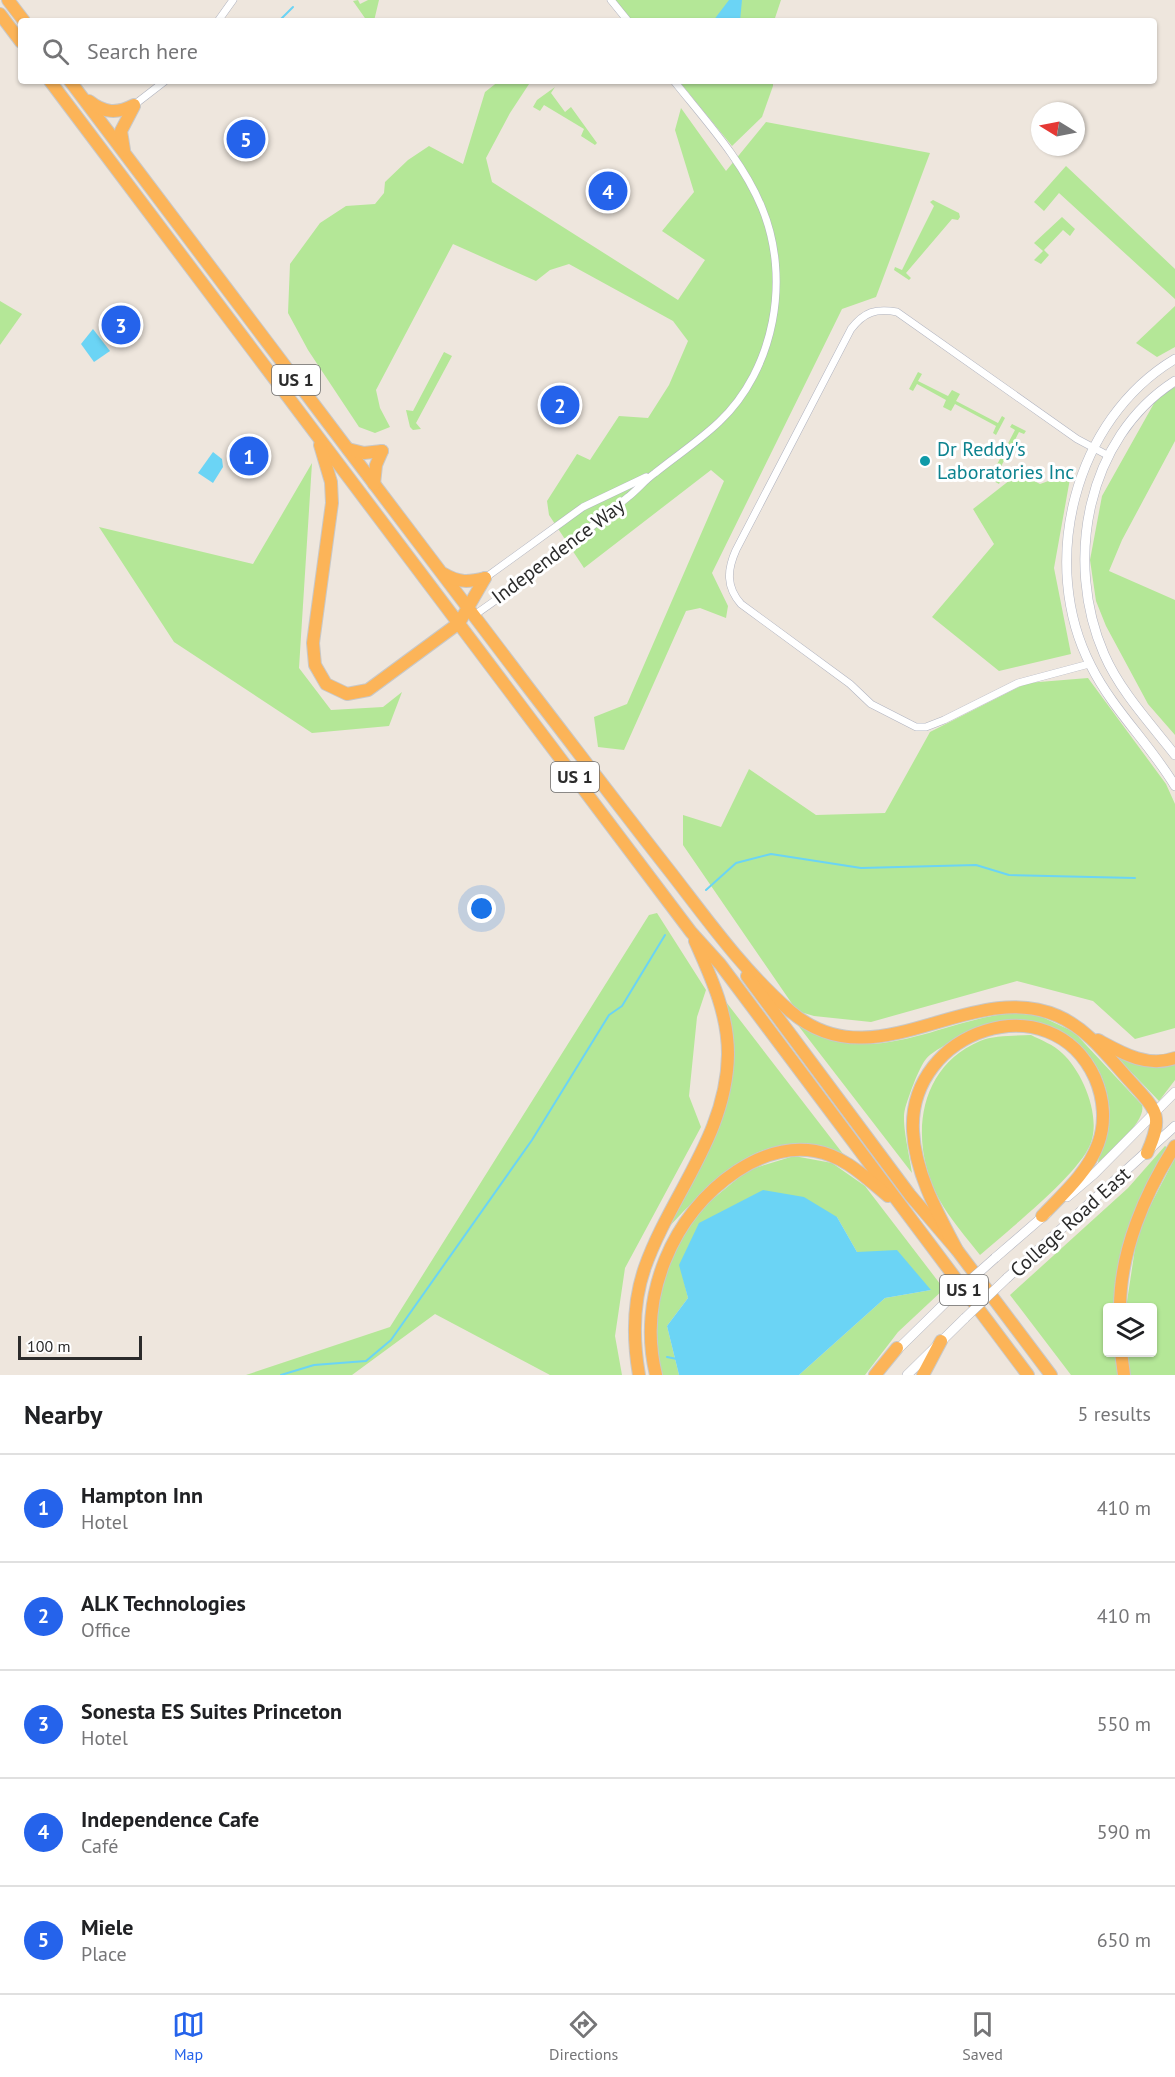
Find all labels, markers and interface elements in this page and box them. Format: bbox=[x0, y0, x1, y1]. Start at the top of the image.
search box bbox=[18, 18, 1157, 84]
icon: search bbox=[39, 35, 72, 68]
text: Search here bbox=[87, 37, 198, 65]
north arrow bbox=[1031, 102, 1085, 156]
pin: 5 bbox=[226, 116, 266, 162]
pin: 4 bbox=[588, 168, 628, 213]
pin: 3 bbox=[102, 302, 140, 348]
road number: US 1 bbox=[272, 365, 320, 395]
pin: 2 bbox=[540, 382, 580, 428]
pin: 1 bbox=[230, 434, 268, 478]
place label: Dr Reddy's Laboratories Inc bbox=[937, 436, 1074, 485]
marker: Dr Reddy's Laboratories Inc bbox=[918, 454, 932, 468]
street label: Independence Way bbox=[486, 492, 630, 610]
road number: US 1 bbox=[551, 762, 599, 792]
your location bbox=[467, 894, 496, 923]
street label: College Road East bbox=[1005, 1161, 1136, 1283]
road number: US 1 bbox=[940, 1275, 988, 1305]
map controls bbox=[1103, 1303, 1157, 1357]
button: layers bbox=[1103, 1303, 1157, 1357]
scale bar bbox=[18, 1333, 142, 1360]
text: 100 m bbox=[27, 1336, 70, 1356]
text: Nearby bbox=[24, 1398, 102, 1431]
text: 5 results bbox=[1078, 1401, 1151, 1427]
text: Hampton Inn bbox=[81, 1481, 203, 1509]
text: 1 bbox=[38, 1495, 49, 1521]
text: 410 m bbox=[1097, 1495, 1151, 1521]
text: Hotel bbox=[81, 1509, 128, 1535]
text: ALK Technologies bbox=[81, 1589, 246, 1617]
text: 2 bbox=[38, 1603, 49, 1629]
text: 410 m bbox=[1097, 1603, 1151, 1629]
text: Office bbox=[81, 1617, 131, 1643]
text: Sonesta ES Suites Princeton bbox=[81, 1697, 342, 1725]
text: 3 bbox=[38, 1711, 49, 1737]
text: 550 m bbox=[1097, 1711, 1151, 1737]
text: Hotel bbox=[81, 1725, 128, 1751]
text: Independence Cafe bbox=[81, 1805, 259, 1833]
text: 4 bbox=[38, 1819, 49, 1845]
text: 590 m bbox=[1097, 1819, 1151, 1845]
text: Café bbox=[81, 1833, 118, 1859]
text: Miele bbox=[81, 1913, 133, 1941]
text: 5 bbox=[38, 1927, 49, 1953]
text: 650 m bbox=[1097, 1927, 1151, 1953]
text: Place bbox=[81, 1941, 127, 1967]
tab: Map bbox=[172, 2008, 205, 2064]
tab: Directions bbox=[549, 2008, 618, 2064]
tab: Saved bbox=[962, 2008, 1003, 2064]

